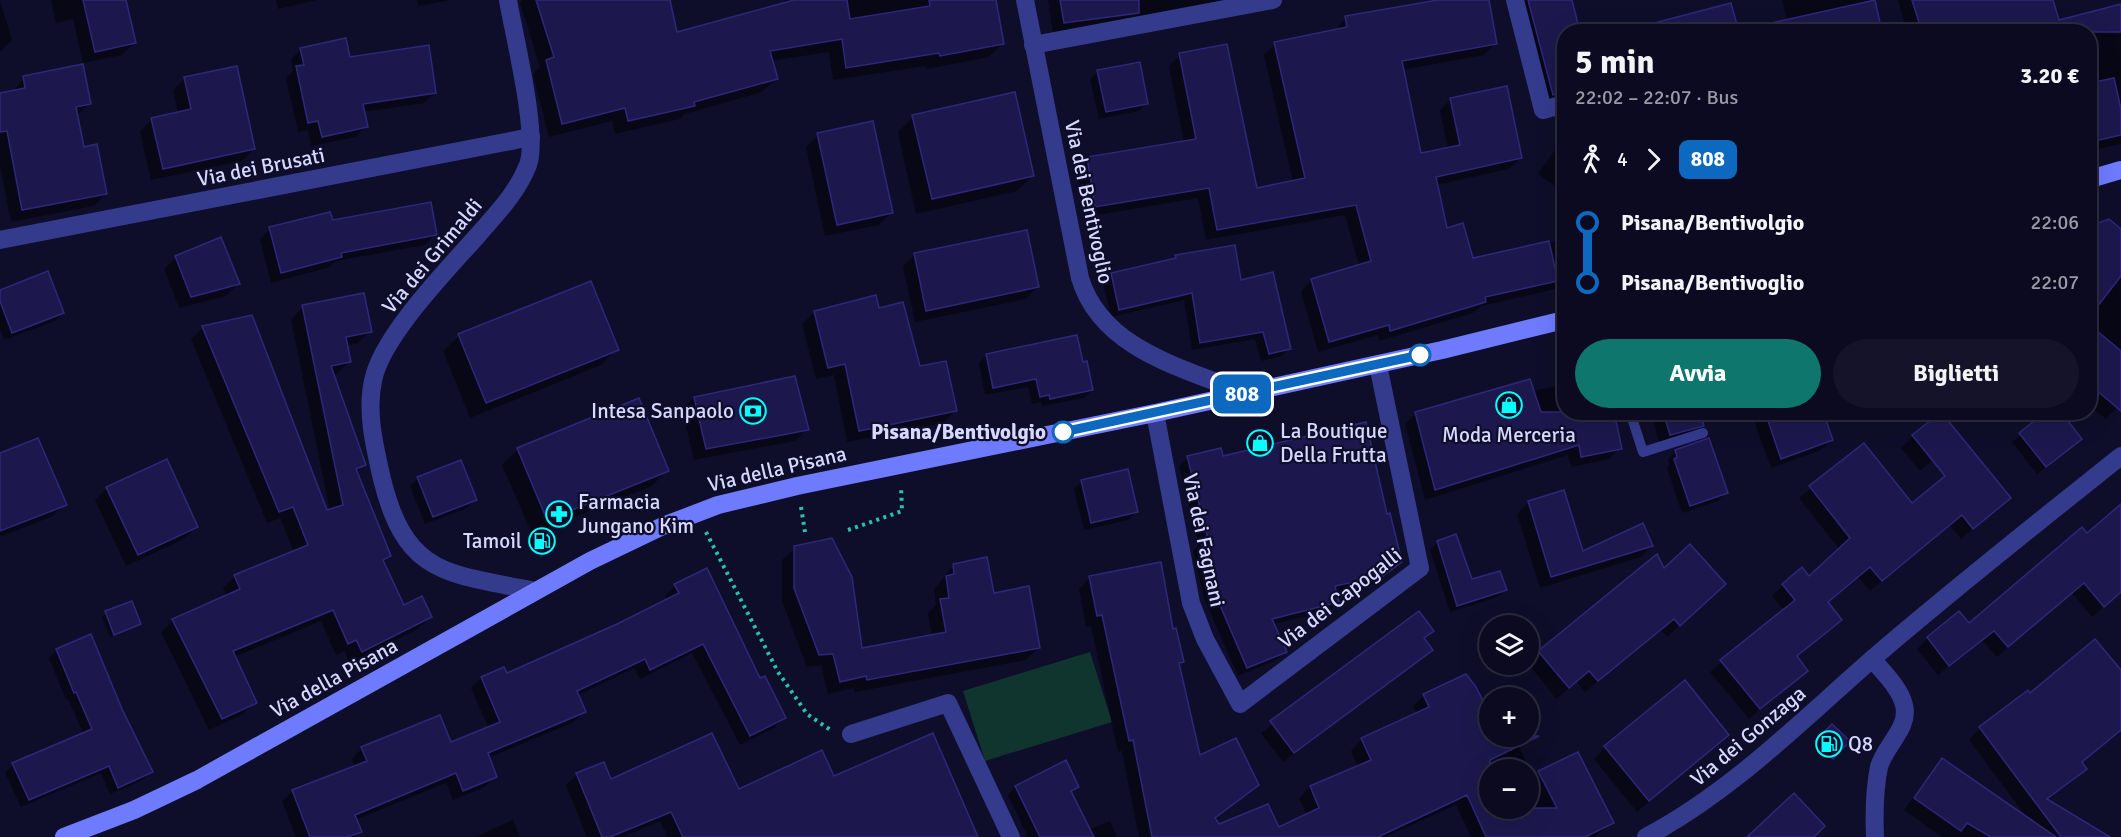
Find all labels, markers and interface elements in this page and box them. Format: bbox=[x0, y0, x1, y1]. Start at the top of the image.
text: 5 min bbox=[1575, 42, 1655, 83]
text: 3.20 € bbox=[2020, 62, 2079, 89]
text: 22:02 – 22:07 · Bus bbox=[1575, 85, 1738, 110]
street label: Via dei Bentivoglio bbox=[1059, 118, 1119, 286]
street label: Via dei Brusati bbox=[195, 142, 327, 192]
icon: walk bbox=[1575, 143, 1608, 176]
icon: forward bbox=[1637, 143, 1670, 176]
text: 808 bbox=[1691, 146, 1725, 172]
text: 4 bbox=[1617, 147, 1628, 172]
street label: Via dei Grimaldi bbox=[376, 193, 488, 319]
text: Pisana/Bentivolgio bbox=[1621, 209, 1804, 236]
text: 22:06 bbox=[2030, 210, 2079, 235]
text: Pisana/Bentivoglio bbox=[1621, 269, 1804, 296]
text: 22:07 bbox=[2030, 270, 2079, 295]
button: Avvia bbox=[1575, 339, 1821, 408]
button: Biglietti bbox=[1833, 339, 2079, 408]
unlabelled marker bbox=[1409, 344, 1431, 366]
line badge: 808 bbox=[1208, 374, 1276, 414]
text: 808 bbox=[1225, 381, 1259, 407]
shop icon: Moda Merceria bbox=[1494, 390, 1524, 420]
bank icon: Intesa Sanpaolo bbox=[738, 396, 768, 426]
place label: Intesa Sanpaolo bbox=[591, 398, 734, 424]
place label: La Boutique Della Frutta bbox=[1280, 418, 1387, 468]
place label: Pisana/Bentivolgio bbox=[871, 419, 1046, 445]
marker: Pisana/Bentivolgio bbox=[1052, 421, 1074, 443]
place label: Moda Merceria bbox=[1442, 422, 1576, 448]
shop icon: La Boutique Della Frutta bbox=[1245, 428, 1275, 458]
street label: Via della Pisana bbox=[705, 440, 849, 498]
street label: Via dei Fagnani bbox=[1177, 471, 1231, 609]
place label: Farmacia Jungano Kim bbox=[578, 489, 694, 539]
pharmacy icon: Farmacia Jungano Kim bbox=[544, 499, 574, 529]
fuel station icon: Tamoil bbox=[527, 526, 557, 556]
place label: Tamoil bbox=[463, 528, 522, 554]
street label: Via dei Capogalli bbox=[1273, 542, 1407, 654]
map controls bbox=[1479, 615, 1539, 819]
button: layers bbox=[1479, 615, 1539, 675]
street label: Via della Pisana bbox=[266, 632, 402, 724]
street label: Via dei Gonzaga bbox=[1685, 680, 1811, 792]
button: + bbox=[1479, 687, 1539, 747]
fuel station icon: Q8 bbox=[1814, 729, 1844, 759]
place label: Q8 bbox=[1848, 731, 1873, 757]
button: − bbox=[1479, 759, 1539, 819]

